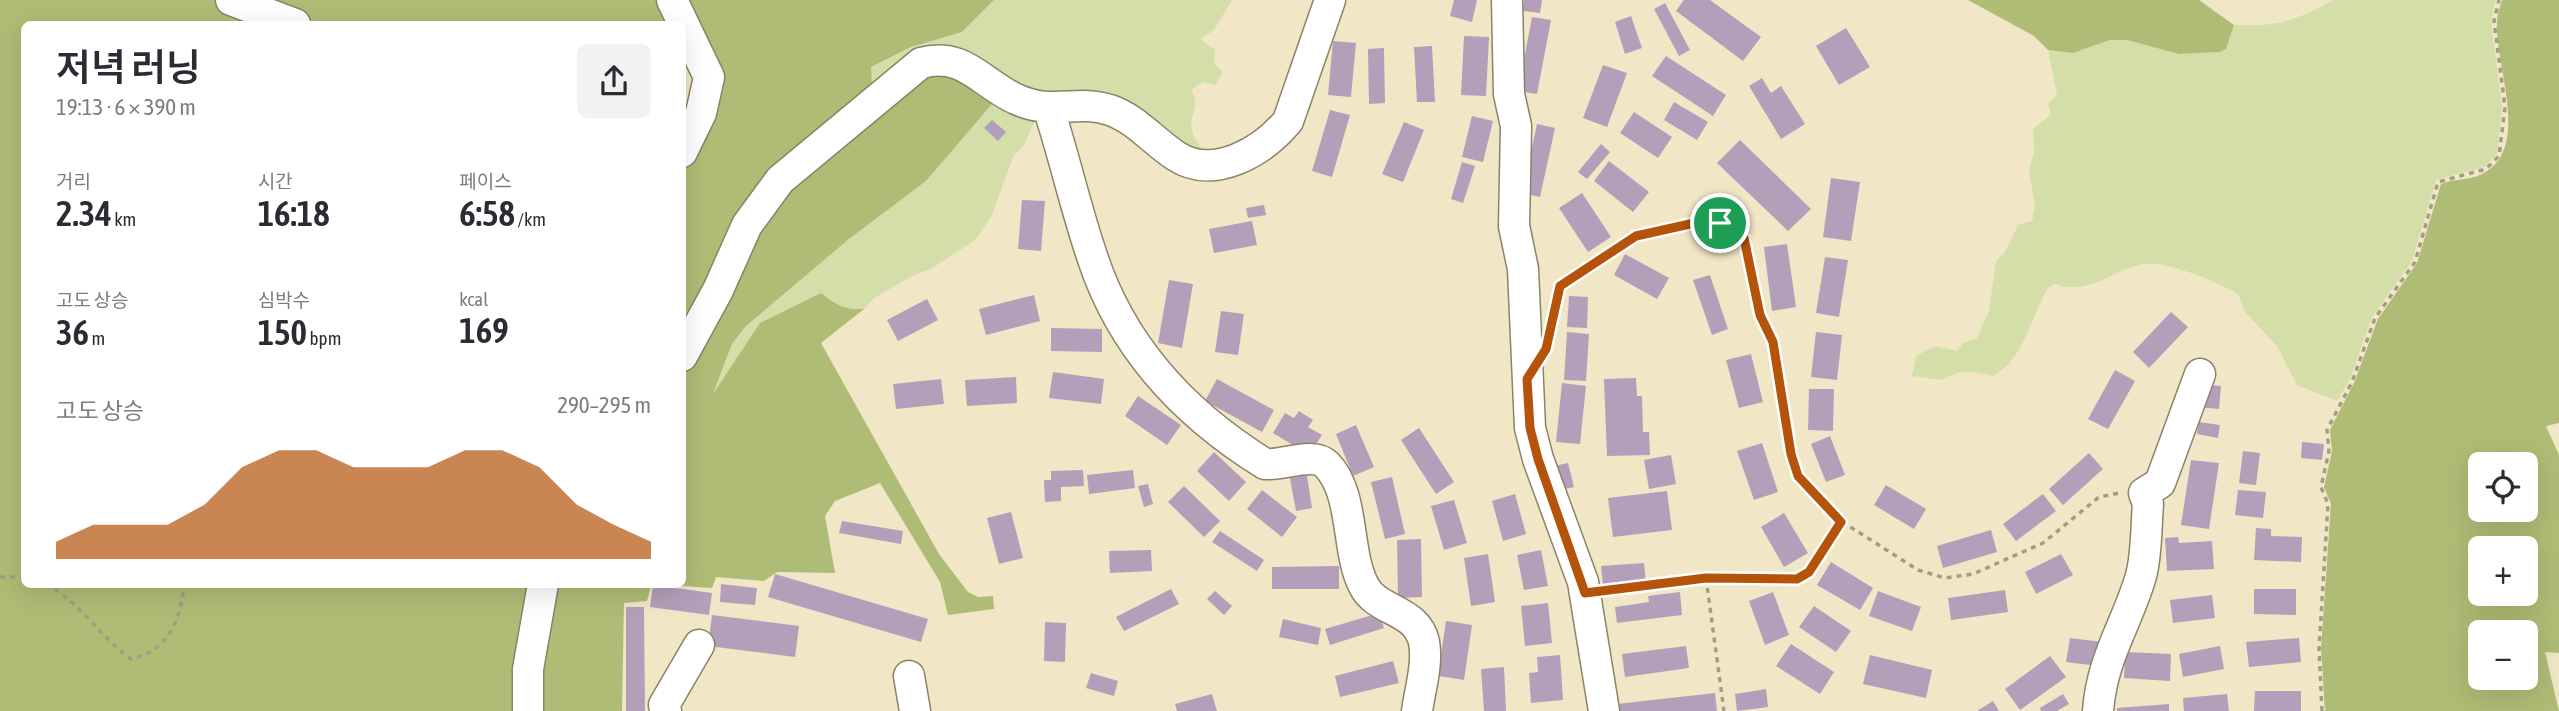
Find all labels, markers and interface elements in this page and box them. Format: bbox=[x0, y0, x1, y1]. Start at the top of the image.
button: share bbox=[577, 44, 651, 118]
text: 저녁 러닝 bbox=[56, 46, 201, 89]
text: 19:13 · 6 × 390 m bbox=[56, 94, 196, 120]
text: 거리 bbox=[56, 170, 91, 192]
text: 시간 bbox=[258, 170, 293, 192]
text: 페이스 bbox=[459, 170, 512, 192]
text: 2.34 bbox=[56, 193, 112, 233]
text: 16:18 bbox=[258, 193, 330, 233]
text: 6:58 bbox=[459, 193, 515, 233]
pin bbox=[1690, 193, 1750, 253]
icon: arrive bbox=[1701, 204, 1739, 242]
text: km bbox=[112, 208, 136, 230]
text: /km bbox=[515, 208, 546, 230]
text: kcal bbox=[459, 288, 488, 310]
text: 고도 상승 bbox=[56, 289, 129, 311]
text: 심박수 bbox=[258, 289, 310, 311]
text: 169 bbox=[459, 310, 509, 350]
text: 36 bbox=[56, 312, 89, 352]
text: 150 bbox=[258, 312, 307, 352]
text: m bbox=[89, 327, 105, 349]
text: bpm bbox=[307, 327, 341, 349]
text: 290–295 m bbox=[557, 392, 651, 418]
text: 고도 상승 bbox=[56, 398, 144, 424]
map controls bbox=[2468, 452, 2538, 690]
button: locate bbox=[2468, 452, 2538, 522]
button: + bbox=[2468, 536, 2538, 606]
button: − bbox=[2468, 620, 2538, 690]

